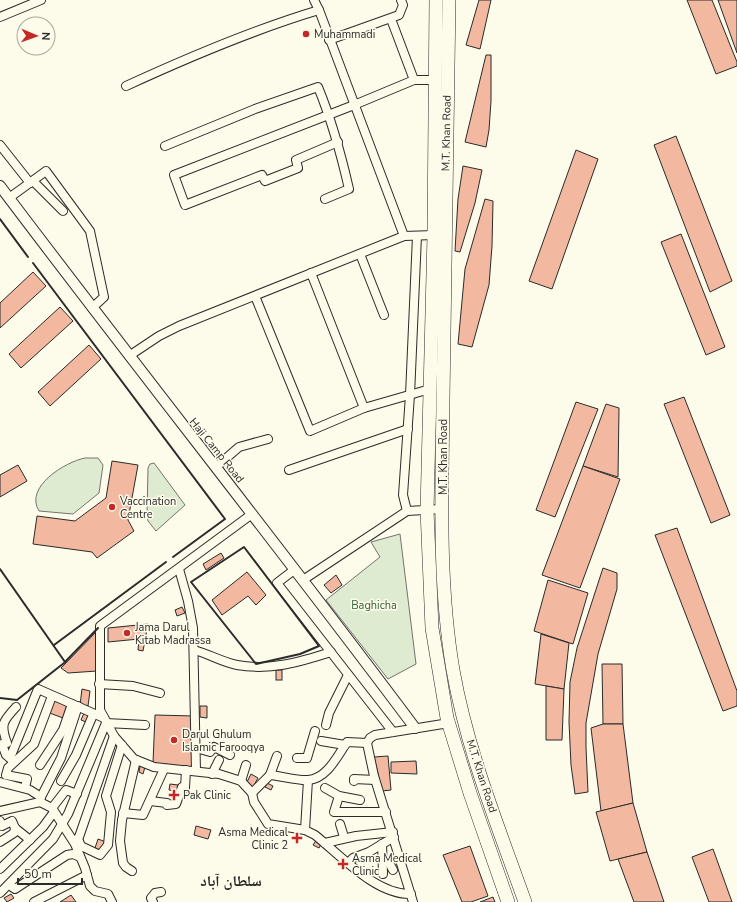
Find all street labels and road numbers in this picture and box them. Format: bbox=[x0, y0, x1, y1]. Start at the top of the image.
street label: M.T. Khan Road bbox=[438, 95, 455, 171]
street label: Haji Camp Road bbox=[186, 415, 247, 486]
street label: M.T. Khan Road bbox=[436, 419, 451, 495]
street label: M.T. Khan Road bbox=[463, 738, 500, 815]

